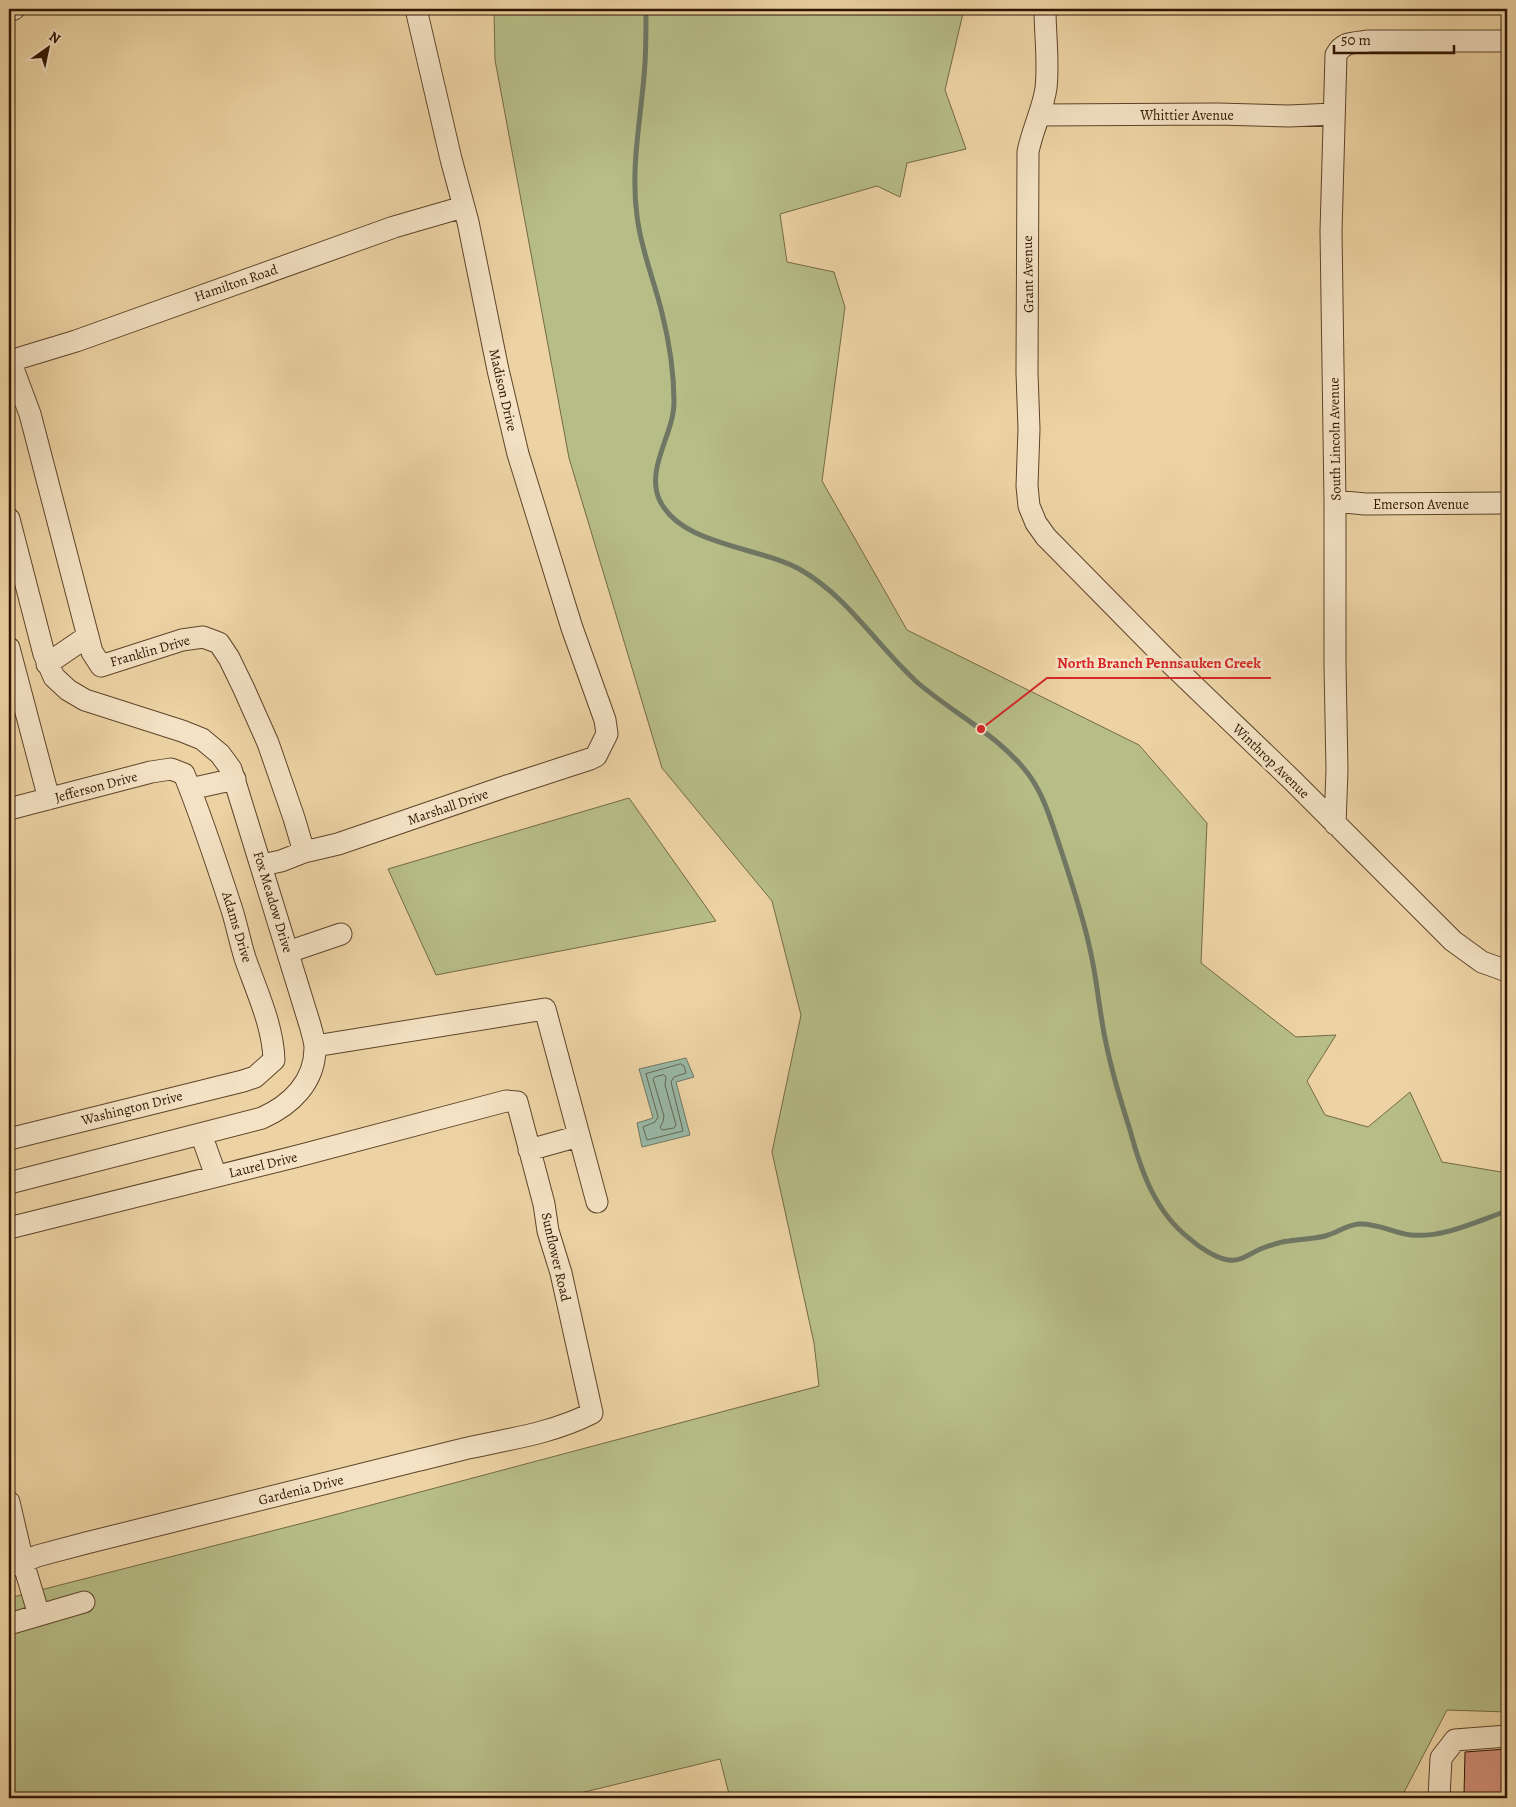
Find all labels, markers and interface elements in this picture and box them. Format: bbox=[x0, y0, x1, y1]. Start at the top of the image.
north arrow bbox=[22, 22, 72, 72]
scale bar bbox=[1334, 22, 1454, 54]
text: N bbox=[45, 27, 64, 48]
text: 50 m bbox=[1341, 30, 1371, 50]
street label: Whittier Avenue bbox=[1139, 106, 1234, 125]
street label: Grant Avenue bbox=[1018, 235, 1038, 313]
street label: Hamilton Road bbox=[192, 260, 281, 306]
street label: Madison Drive bbox=[484, 347, 522, 433]
street label: South Lincoln Avenue bbox=[1324, 377, 1346, 501]
street label: Emerson Avenue bbox=[1373, 495, 1469, 514]
street label: Franklin Drive bbox=[108, 630, 192, 672]
callout: North Branch Pennsauken Creek bbox=[1047, 648, 1271, 678]
text: North Branch Pennsauken Creek bbox=[1057, 653, 1261, 673]
street label: Winthrop Avenue bbox=[1228, 719, 1314, 803]
street label: Jefferson Drive bbox=[53, 767, 139, 807]
street label: Marshall Drive bbox=[405, 784, 491, 830]
street label: Fox Meadow Drive bbox=[249, 849, 297, 955]
street label: Adams Drive bbox=[217, 888, 257, 965]
street label: Washington Drive bbox=[78, 1086, 185, 1130]
street label: Laurel Drive bbox=[227, 1147, 299, 1183]
street label: Sunflower Road bbox=[537, 1211, 576, 1304]
street label: Gardenia Drive bbox=[256, 1470, 346, 1510]

